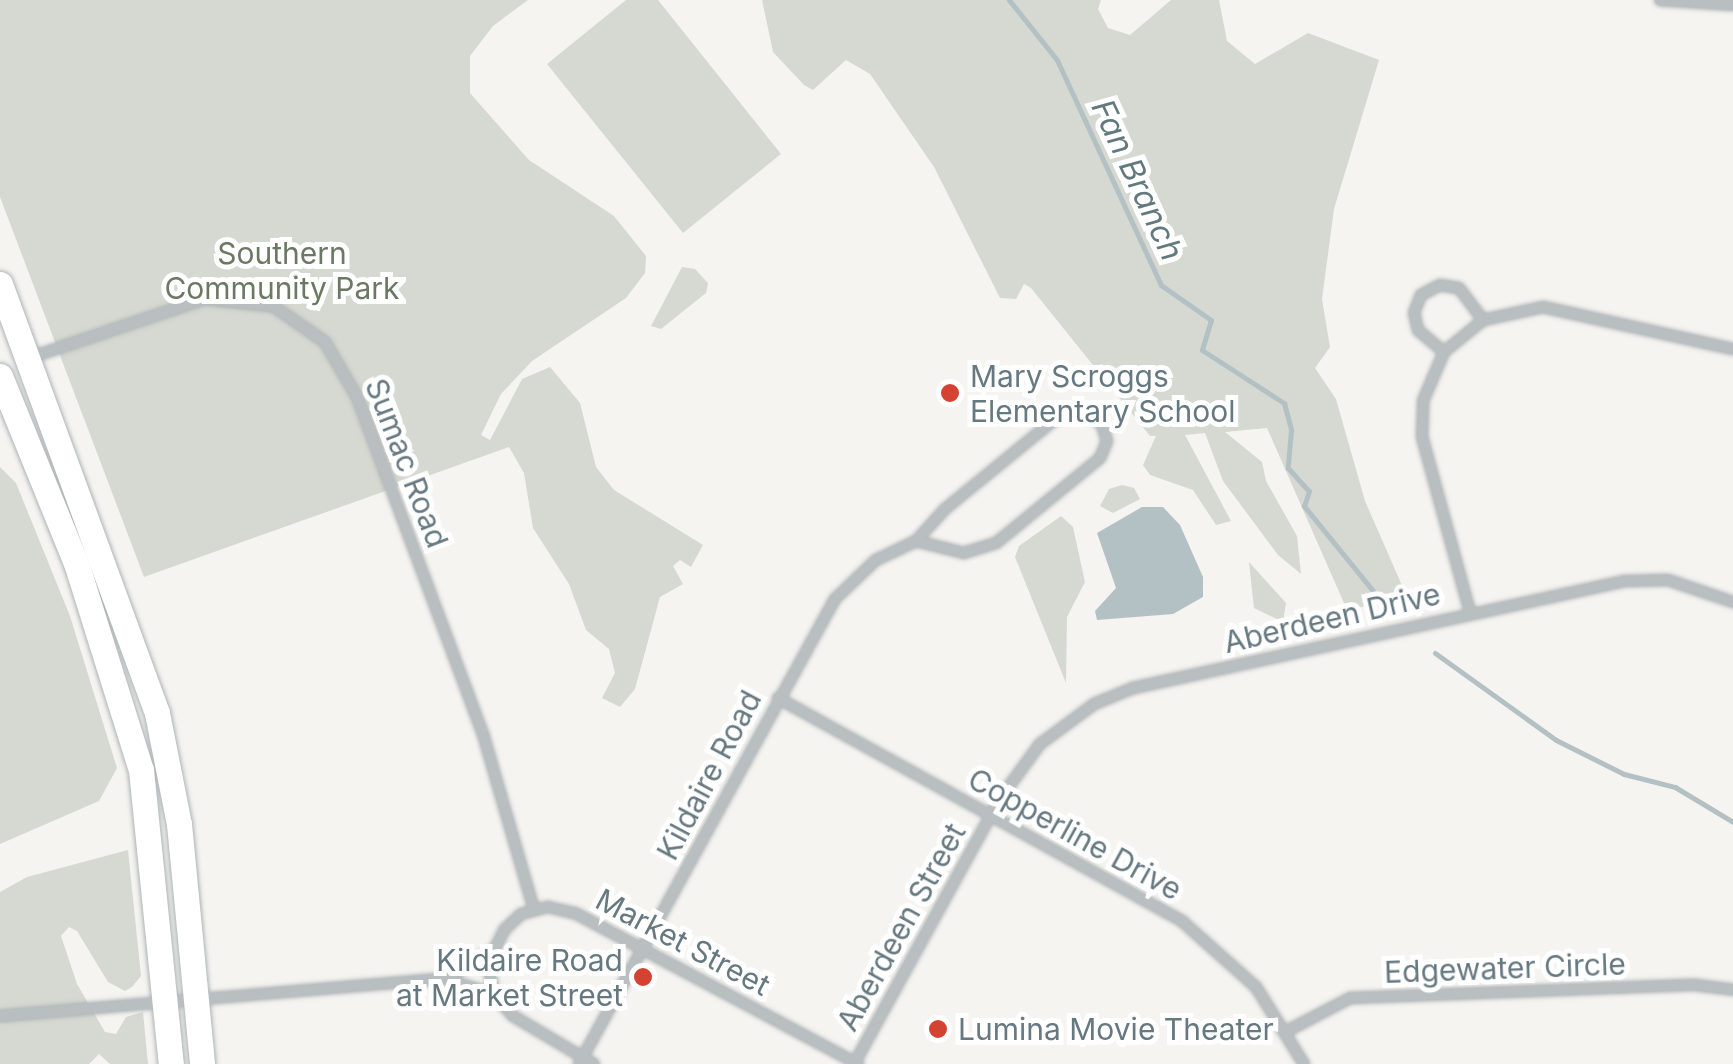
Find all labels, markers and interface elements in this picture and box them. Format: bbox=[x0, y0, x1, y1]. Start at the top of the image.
water label: Fan Branch bbox=[1083, 93, 1191, 267]
park label: Southern Community Park bbox=[164, 235, 400, 306]
place label: Mary Scroggs Elementary School bbox=[970, 358, 1236, 428]
street label: Sumac Road bbox=[358, 373, 456, 553]
marker: Mary Scroggs Elementary School bbox=[939, 382, 961, 404]
street label: Aberdeen Drive bbox=[1220, 576, 1444, 660]
street label: Kildaire Road bbox=[649, 684, 769, 866]
street label: Copperline Drive bbox=[962, 760, 1188, 908]
street label: Aberdeen Street bbox=[829, 817, 973, 1037]
street label: Market Street bbox=[590, 881, 776, 1003]
place label: Kildaire Road at Market Street bbox=[396, 942, 623, 1012]
street label: Edgewater Circle bbox=[1384, 946, 1626, 990]
marker: Kildaire Road at Market Street bbox=[632, 966, 654, 988]
place label: Lumina Movie Theater bbox=[958, 1011, 1274, 1047]
marker: Lumina Movie Theater bbox=[927, 1018, 949, 1040]

